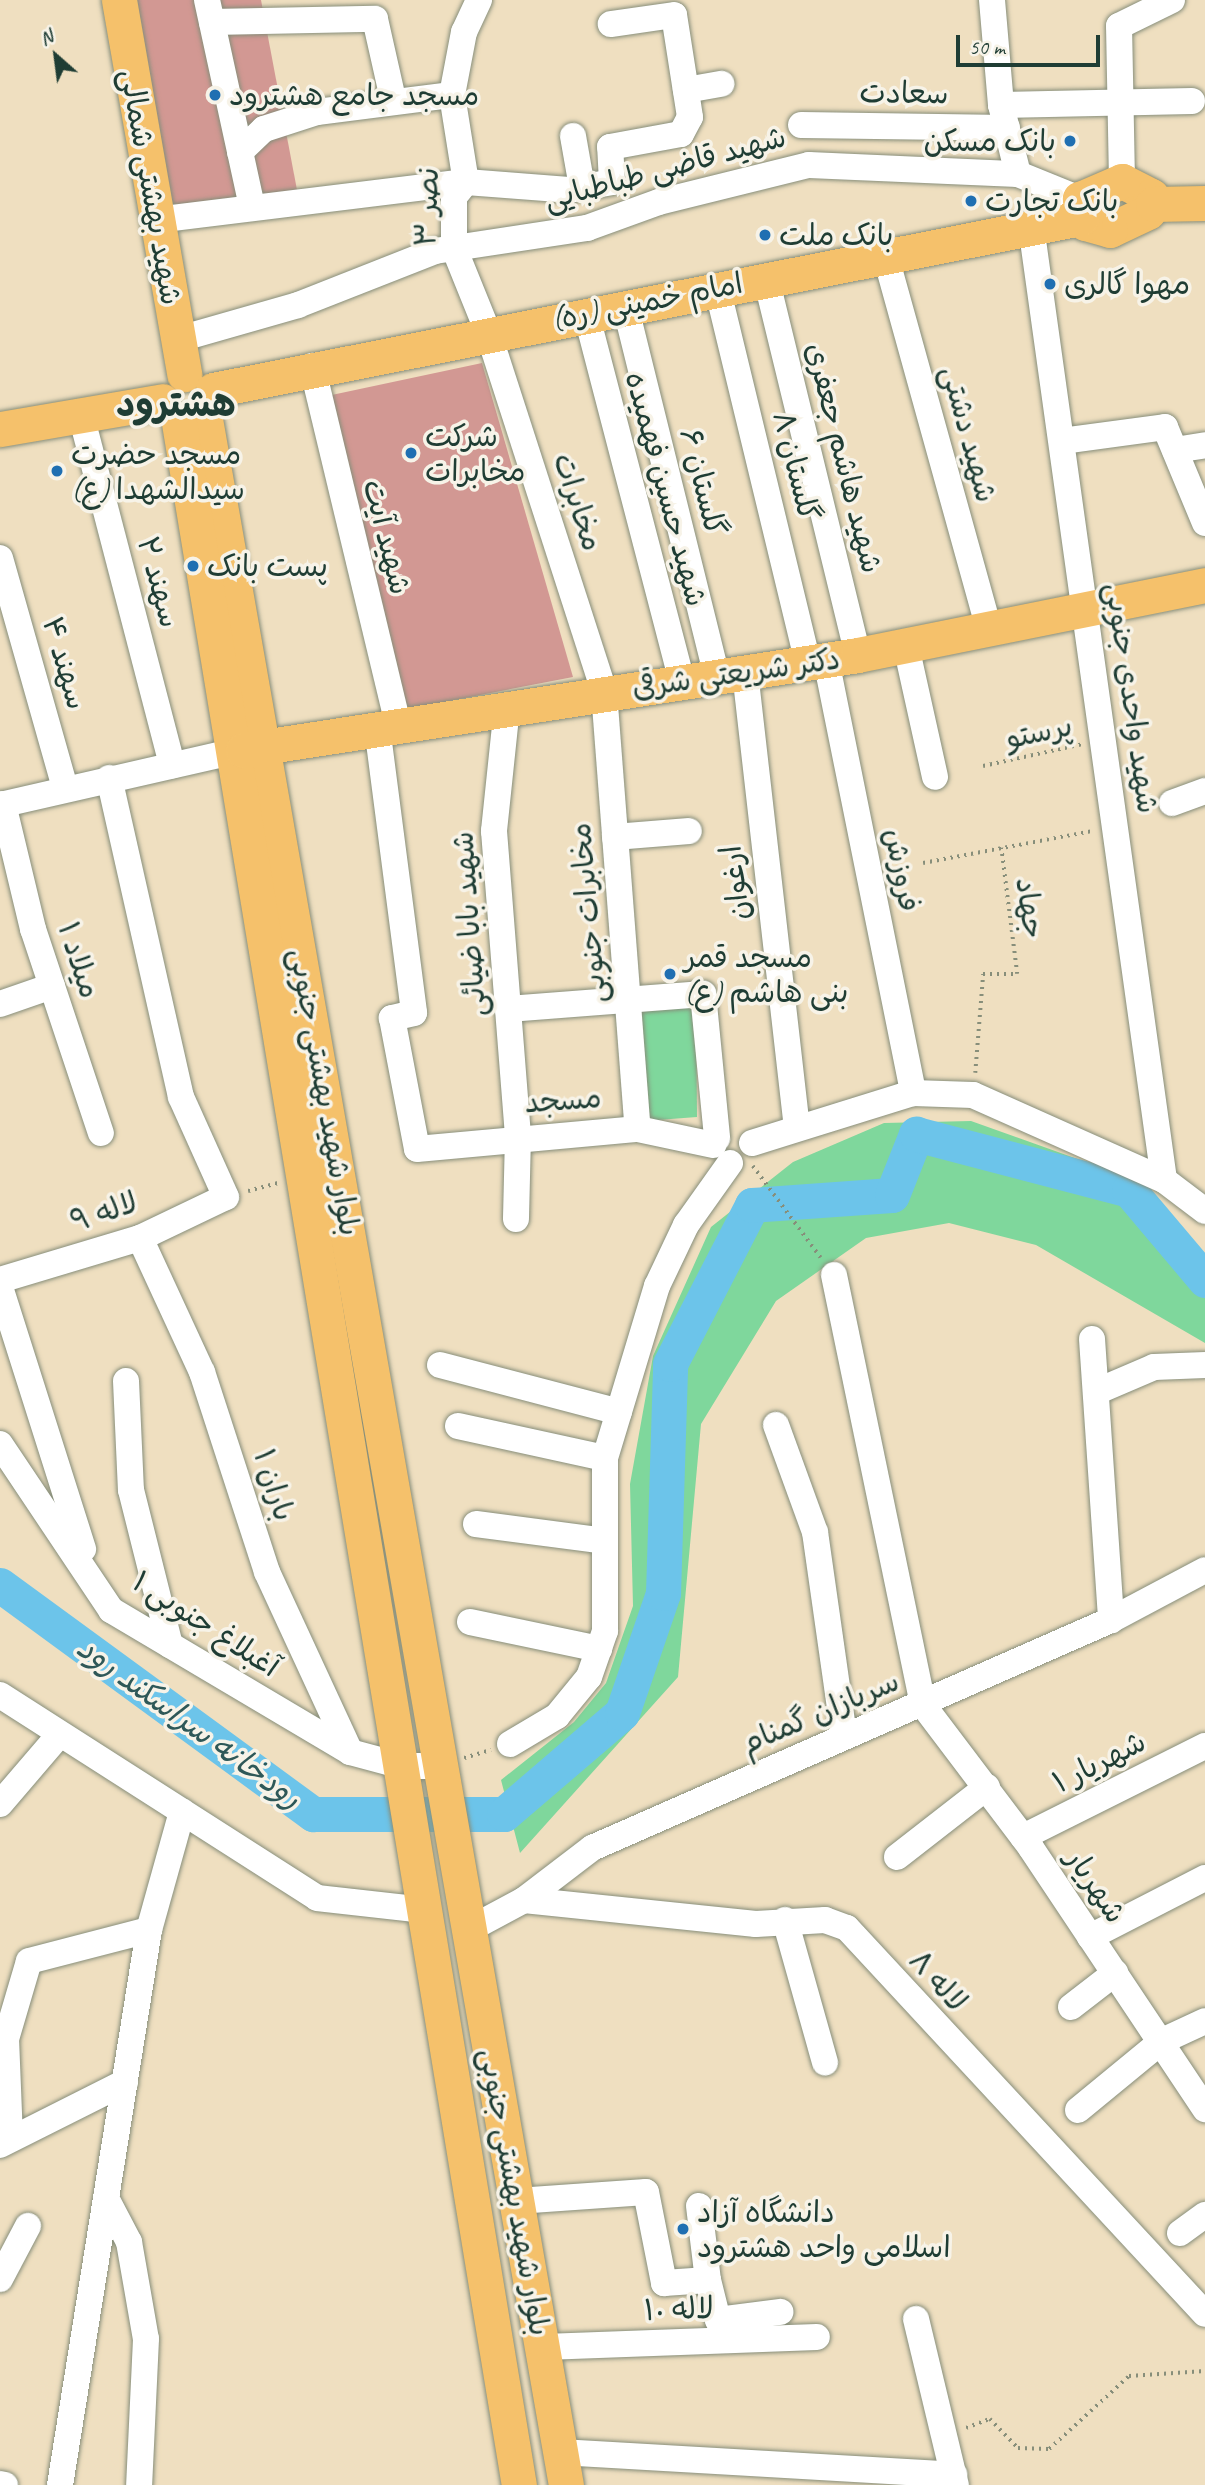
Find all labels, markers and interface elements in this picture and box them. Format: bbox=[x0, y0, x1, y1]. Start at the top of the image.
north arrow bbox=[21, 21, 91, 91]
scale bar bbox=[960, 21, 1104, 65]
text: N bbox=[35, 24, 57, 51]
text: 50 m bbox=[969, 34, 1005, 60]
street label: شهید بهشتی شمالی bbox=[113, 66, 189, 308]
street label: سعادت bbox=[859, 74, 949, 112]
place label: مسجد جامع هشترود bbox=[229, 77, 479, 113]
marker: مسجد جامع هشترود bbox=[207, 87, 223, 103]
street label: شهید قاضی طباطبایی bbox=[540, 118, 790, 218]
place label: بانک مسکن bbox=[924, 123, 1056, 159]
marker: بانک مسکن bbox=[1062, 133, 1078, 149]
street label: نصر ۳ bbox=[408, 167, 446, 247]
place label: بانک تجارت bbox=[985, 183, 1119, 219]
marker: بانک تجارت bbox=[963, 193, 979, 209]
place label: بانک ملت bbox=[779, 217, 894, 253]
marker: بانک ملت bbox=[757, 227, 773, 243]
street label: امام خمینی (ره) bbox=[548, 265, 746, 337]
place label: مهوا گالری bbox=[1064, 266, 1190, 302]
marker: مهوا گالری bbox=[1042, 276, 1058, 292]
street label: شهيد هاشم جعفری bbox=[798, 339, 890, 577]
street label: شهید دشتی bbox=[934, 362, 1004, 506]
street label: شهيد حسین فهمیده bbox=[617, 368, 715, 610]
district label: هشترود bbox=[116, 382, 236, 426]
street label: گلستان ۸ bbox=[765, 407, 827, 525]
place label: شرکت مخابرات bbox=[425, 418, 525, 488]
street label: گلستان ۶ bbox=[672, 425, 734, 539]
place label: مسجد حضرت سیدالشهدا (ع) bbox=[71, 436, 245, 506]
marker: شرکت مخابرات bbox=[403, 445, 419, 461]
street label: مخابرات bbox=[545, 449, 611, 555]
marker: مسجد حضرت سیدالشهدا (ع) bbox=[49, 463, 65, 479]
street label: شهید آیت bbox=[355, 476, 419, 598]
street label: سهند ۲ bbox=[130, 533, 188, 631]
place label: پست بانک bbox=[207, 548, 328, 584]
marker: پست بانک bbox=[185, 558, 201, 574]
street label: شهید واحدی جنوبی bbox=[1098, 580, 1166, 816]
street label: سهند ۴ bbox=[35, 612, 95, 714]
street label: دکتر شریعتی شرقی bbox=[630, 641, 842, 705]
street label: پرستو bbox=[1002, 707, 1076, 757]
street label: مخابرات جنوبی bbox=[562, 821, 614, 1005]
street label: فروزش bbox=[876, 825, 928, 915]
street label: شهيد بابا ضيائی bbox=[445, 830, 493, 1018]
street label: ارغوان bbox=[713, 844, 757, 922]
street label: جهاد bbox=[1008, 875, 1052, 941]
street label: میلاد ۱ bbox=[50, 917, 108, 1003]
place label: مسجد قمر بنی هاشم (ع) bbox=[684, 939, 848, 1010]
street label: بلوار شهید بهشتی جنوبی bbox=[282, 946, 368, 1238]
marker: مسجد قمر بنی هاشم (ع) bbox=[662, 966, 678, 982]
street label: مسجد bbox=[523, 1079, 603, 1121]
street label: لاله ۹ bbox=[66, 1184, 142, 1240]
street label: باران ۱ bbox=[246, 1445, 302, 1525]
street label: آغبلاغ جنوبی ۱ bbox=[126, 1563, 286, 1685]
water label: رودخانه سراسکند رود bbox=[69, 1629, 309, 1817]
street label: سربازان گمنام bbox=[736, 1663, 904, 1761]
street label: شهریار ۱ bbox=[1046, 1723, 1152, 1801]
street label: شهریار bbox=[1058, 1842, 1134, 1930]
street label: لاله ۸ bbox=[901, 1943, 975, 2019]
street label: بلوار شهید بهشتی جنوبی bbox=[472, 2046, 558, 2338]
place label: دانشگاه آزاد اسلامی واحد هشترود bbox=[697, 2194, 951, 2264]
marker: دانشگاه آزاد اسلامی واحد هشترود bbox=[675, 2221, 691, 2237]
street label: لاله ۱۰ bbox=[643, 2290, 715, 2328]

